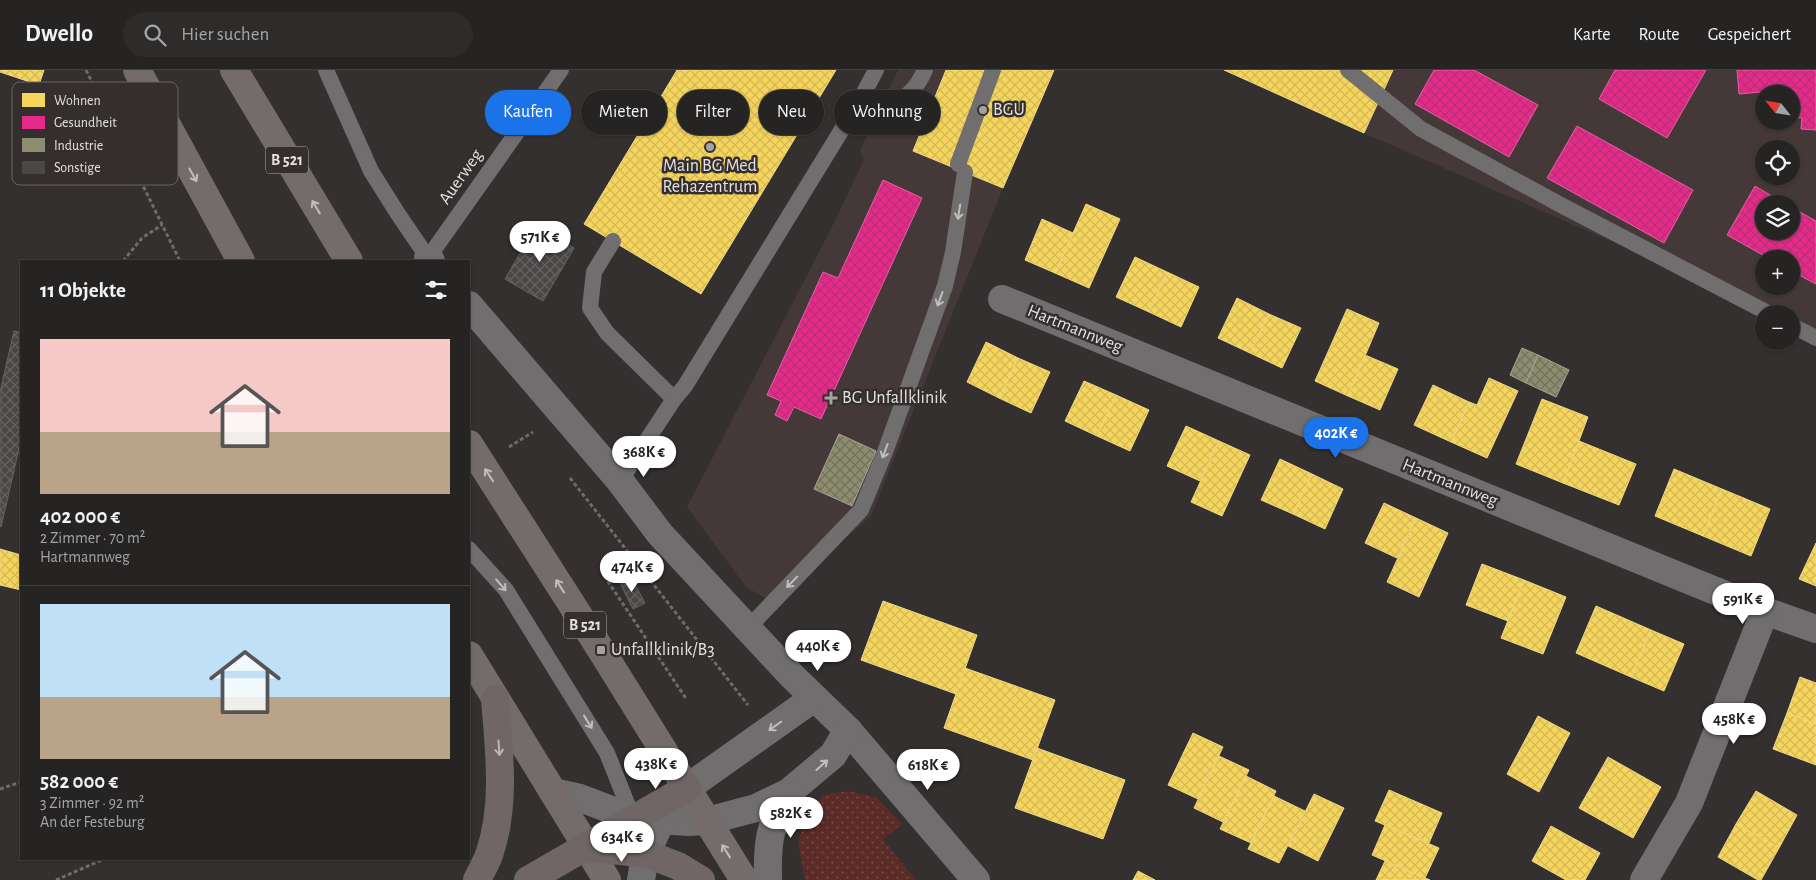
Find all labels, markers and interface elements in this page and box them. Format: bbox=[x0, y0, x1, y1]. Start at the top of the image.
search box bbox=[123, 12, 473, 57]
icon: search bbox=[141, 21, 169, 49]
text: Dwello bbox=[25, 22, 93, 46]
text: Hier suchen bbox=[181, 25, 269, 44]
text: Karte bbox=[1573, 26, 1610, 44]
text: Route bbox=[1638, 26, 1680, 44]
text: Gespeichert bbox=[1708, 26, 1791, 44]
legend bbox=[12, 82, 178, 185]
north arrow bbox=[1755, 85, 1800, 130]
map controls bbox=[1755, 85, 1800, 350]
chip: Kaufen bbox=[485, 90, 571, 135]
chip: Mieten bbox=[581, 90, 667, 135]
chip: Filter bbox=[677, 90, 749, 135]
chip: Neu bbox=[759, 90, 824, 135]
chip: Wohnung bbox=[834, 90, 940, 135]
text: Wohnen bbox=[54, 94, 101, 108]
place label: BGU bbox=[993, 101, 1025, 119]
marker: BGU bbox=[977, 104, 989, 116]
text: Gesundheit bbox=[54, 116, 117, 130]
text: Industrie bbox=[54, 139, 103, 153]
button: locate bbox=[1755, 140, 1800, 185]
marker: Main BG Med Rehazentrum bbox=[704, 141, 716, 153]
road number: B 521 bbox=[266, 146, 308, 174]
street label: Auerweg bbox=[436, 146, 486, 208]
place label: Main BG Med Rehazentrum bbox=[662, 157, 758, 196]
text: Sonstige bbox=[54, 161, 101, 175]
one-way arrow bbox=[188, 167, 198, 182]
button: layers bbox=[1755, 195, 1800, 240]
one-way arrow bbox=[310, 201, 320, 215]
one-way arrow bbox=[953, 203, 963, 219]
pin: 571K € bbox=[499, 220, 581, 263]
text: 571K € bbox=[521, 229, 559, 245]
button: + bbox=[1755, 250, 1800, 295]
icon: filters bbox=[422, 276, 450, 304]
text: 11 Objekte bbox=[40, 280, 126, 301]
one-way arrow bbox=[935, 290, 944, 306]
street label: Hartmannweg bbox=[1025, 302, 1125, 356]
button: − bbox=[1755, 305, 1800, 350]
icon: home bbox=[200, 371, 290, 461]
place label: BG Unfallklinik bbox=[842, 389, 948, 407]
marker: BG Unfallklinik bbox=[824, 391, 838, 405]
pin: 402K € bbox=[1295, 416, 1377, 459]
text: 402K € bbox=[1314, 425, 1358, 441]
pin: 368K € bbox=[603, 436, 685, 478]
one-way arrow bbox=[880, 443, 889, 459]
text: 368K € bbox=[623, 444, 665, 460]
street label: Hartmannweg bbox=[1400, 456, 1500, 510]
one-way arrow bbox=[484, 468, 494, 482]
text: 402 000 € bbox=[40, 506, 120, 527]
text: 2 Zimmer · 70 m² bbox=[40, 530, 145, 546]
text: Hartmannweg bbox=[40, 549, 130, 565]
pin: 474K € bbox=[591, 550, 673, 593]
text: 474K € bbox=[611, 559, 653, 575]
one-way arrow bbox=[786, 575, 798, 588]
one-way arrow bbox=[495, 578, 506, 591]
one-way arrow bbox=[555, 579, 565, 593]
pin: 591K € bbox=[1702, 582, 1784, 625]
text: 591K € bbox=[1723, 591, 1763, 607]
road number: B 521 bbox=[564, 612, 606, 638]
pin: 440K € bbox=[777, 630, 859, 672]
icon: home bbox=[200, 637, 290, 727]
text: 440K € bbox=[796, 638, 840, 654]
place label: Unfallklinik/B3 bbox=[611, 641, 715, 659]
marker: Unfallklinik/B3 bbox=[595, 644, 607, 656]
pin: 458K € bbox=[1693, 702, 1775, 745]
text: 458K € bbox=[1713, 711, 1755, 727]
one-way arrow bbox=[583, 715, 593, 729]
one-way arrow bbox=[768, 721, 782, 731]
one-way arrow bbox=[494, 740, 503, 756]
pin: 438K € bbox=[615, 748, 697, 790]
pin: 618K € bbox=[887, 748, 969, 791]
text: 438K € bbox=[635, 756, 677, 772]
text: 618K € bbox=[908, 757, 948, 773]
one-way arrow bbox=[816, 759, 829, 770]
text: 582 000 € bbox=[40, 771, 118, 792]
text: 3 Zimmer · 92 m² bbox=[40, 795, 144, 811]
pin: 582K € bbox=[750, 796, 832, 839]
text: 582K € bbox=[770, 805, 812, 821]
text: An der Festeburg bbox=[40, 814, 145, 830]
pin: 634K € bbox=[581, 820, 663, 863]
text: 634K € bbox=[601, 829, 643, 845]
one-way arrow bbox=[720, 844, 730, 858]

